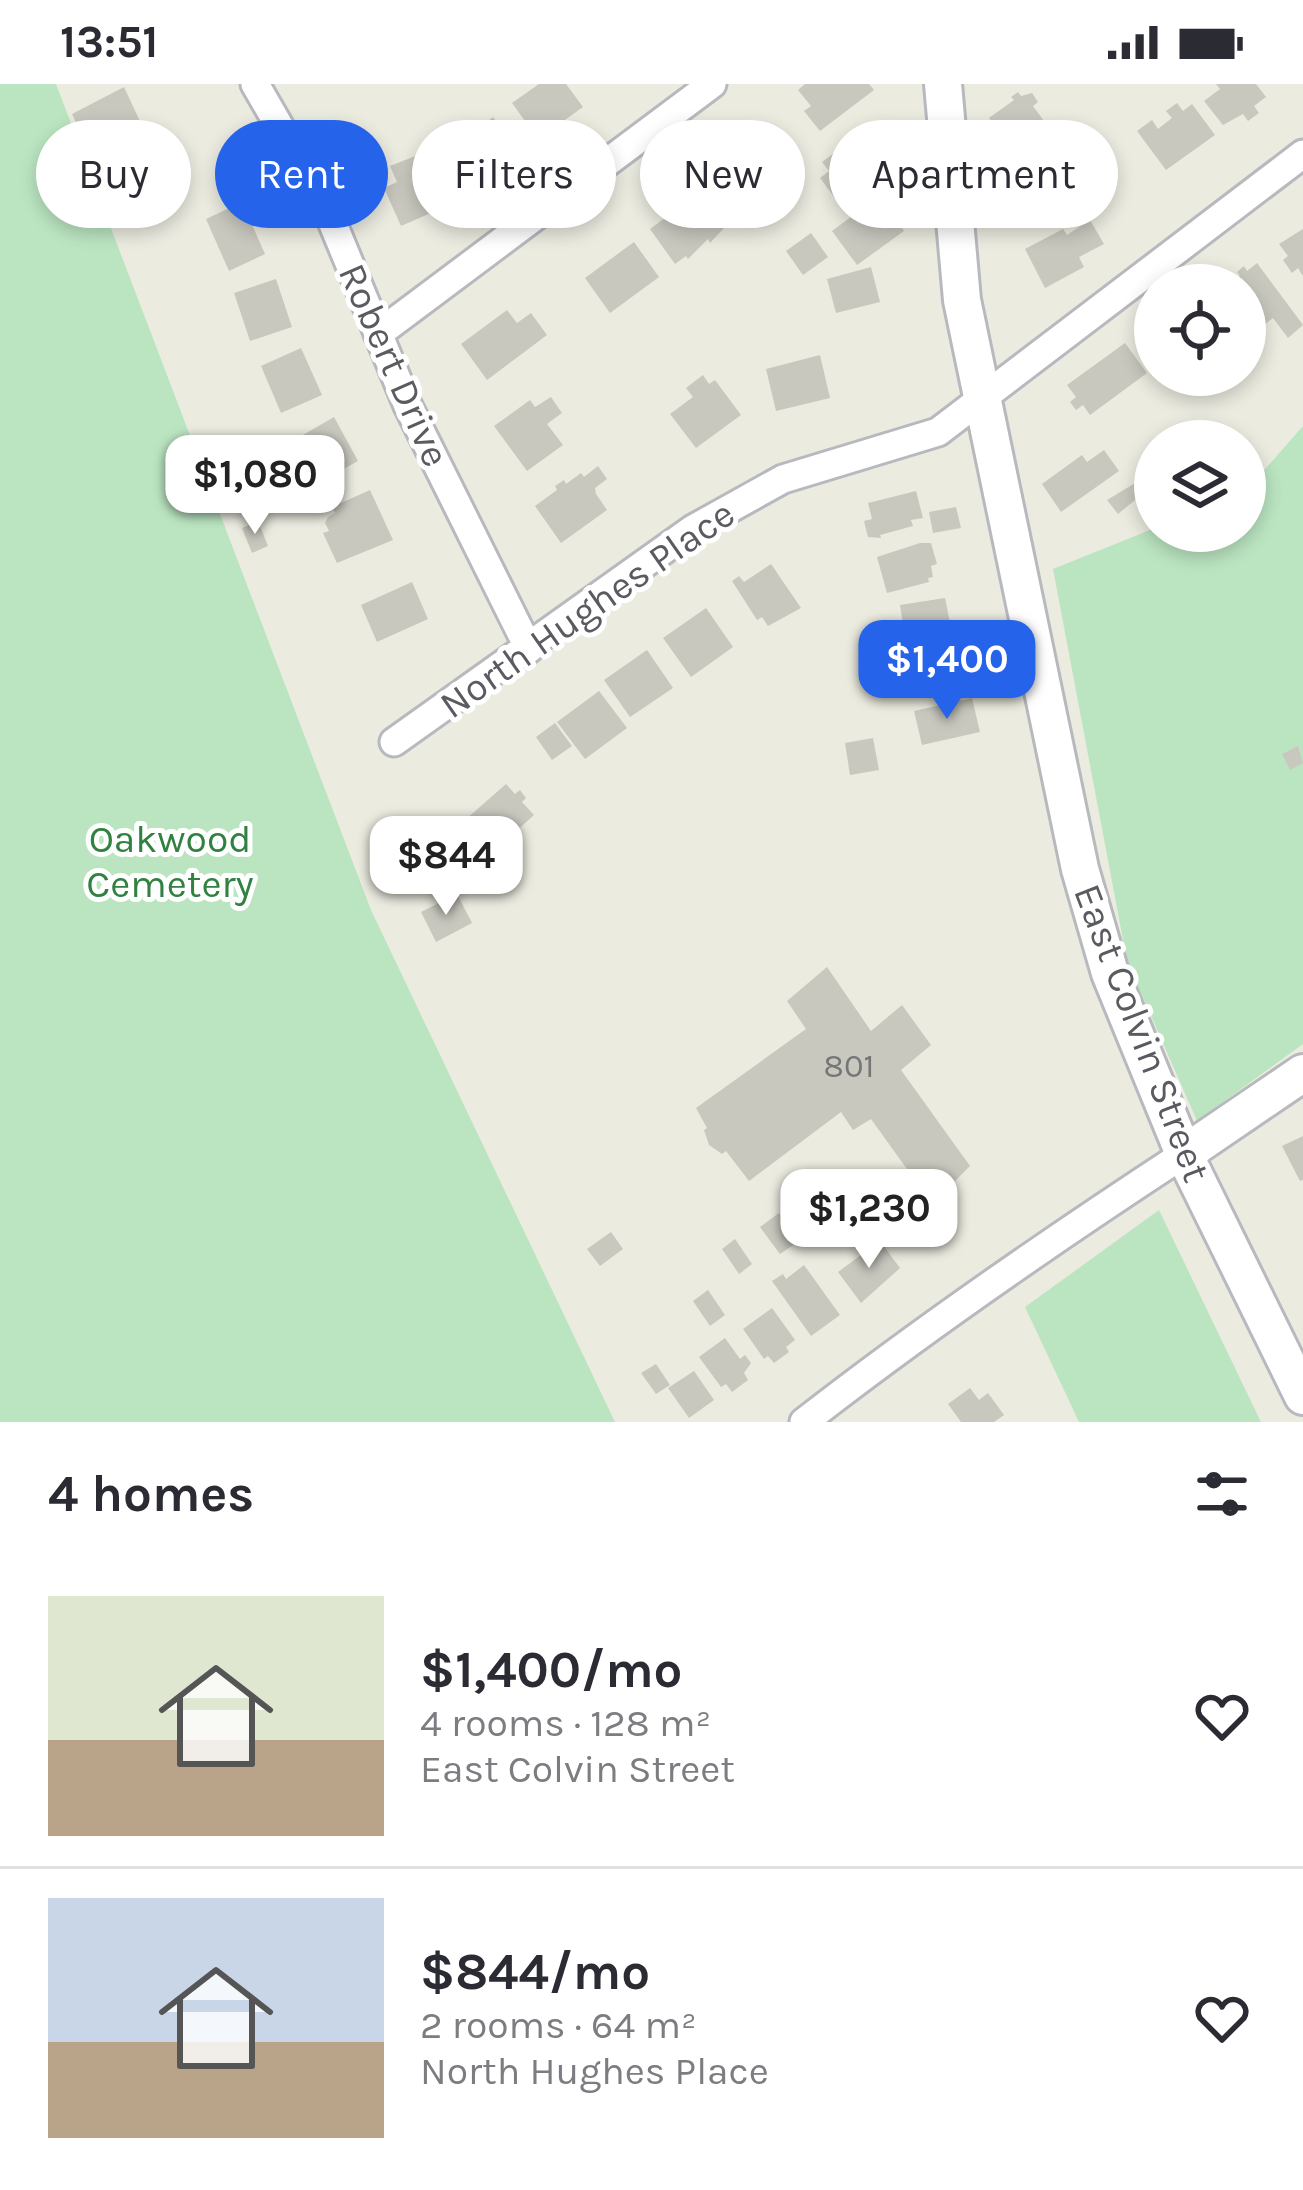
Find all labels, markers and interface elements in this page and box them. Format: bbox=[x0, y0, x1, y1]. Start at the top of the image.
text: 13:51 bbox=[60, 16, 158, 68]
chip: Buy bbox=[36, 120, 191, 228]
chip: Rent bbox=[215, 120, 388, 228]
chip: Filters bbox=[412, 120, 616, 228]
chip: New bbox=[640, 120, 805, 228]
chip: Apartment bbox=[829, 120, 1118, 228]
street label: Robert Drive bbox=[329, 256, 459, 474]
map controls bbox=[1134, 264, 1266, 552]
button: locate bbox=[1134, 264, 1266, 396]
button: layers bbox=[1134, 420, 1266, 552]
pin: $1,080 bbox=[157, 435, 353, 537]
text: $1,080 bbox=[192, 451, 318, 497]
street label: North Hughes Place bbox=[431, 490, 743, 728]
pin: $1,400 bbox=[849, 620, 1045, 722]
text: $1,400 bbox=[885, 636, 1009, 682]
park label: Oakwood Cemetery bbox=[86, 816, 254, 907]
pin: $844 bbox=[375, 816, 517, 918]
text: $844 bbox=[397, 832, 495, 878]
street label: East Colvin Street bbox=[1064, 878, 1220, 1188]
house number: 801 bbox=[824, 1047, 874, 1085]
pin: $1,230 bbox=[771, 1169, 967, 1271]
text: $1,230 bbox=[807, 1185, 931, 1231]
icon: filters bbox=[1189, 1461, 1255, 1527]
text: 4 homes bbox=[48, 1464, 254, 1524]
text: $1,400/mo bbox=[420, 1640, 682, 1700]
icon: home bbox=[144, 1644, 288, 1788]
icon: heart bbox=[1189, 1683, 1255, 1749]
text: 4 rooms · 128 m² bbox=[420, 1700, 711, 1746]
text: East Colvin Street bbox=[420, 1746, 735, 1792]
text: $844/mo bbox=[420, 1942, 650, 2002]
icon: home bbox=[144, 1946, 288, 2090]
icon: heart bbox=[1189, 1985, 1255, 2051]
text: 2 rooms · 64 m² bbox=[420, 2002, 697, 2048]
text: North Hughes Place bbox=[420, 2048, 769, 2094]

